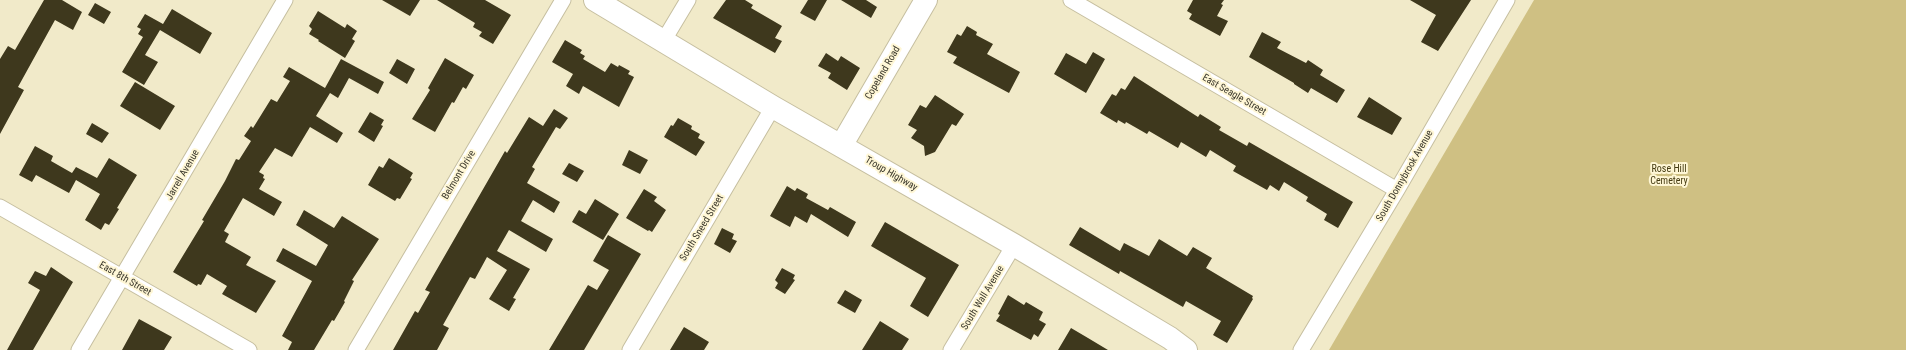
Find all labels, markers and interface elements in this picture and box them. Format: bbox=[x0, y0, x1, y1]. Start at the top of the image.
street label: Copeland Road bbox=[863, 44, 903, 102]
street label: East Seagle Street bbox=[1200, 72, 1268, 118]
street label: South Donnybrook Avenue bbox=[1374, 128, 1436, 224]
street label: Jarrell Avenue bbox=[164, 148, 202, 202]
street label: Belmont Drive bbox=[440, 148, 478, 202]
street label: Troup Highway bbox=[863, 154, 919, 194]
park label: Rose Hill Cemetery bbox=[1650, 163, 1688, 186]
street label: South Sneed Street bbox=[677, 193, 727, 263]
street label: East 8th Street bbox=[97, 259, 153, 299]
street label: South Wall Avenue bbox=[959, 264, 1007, 332]

